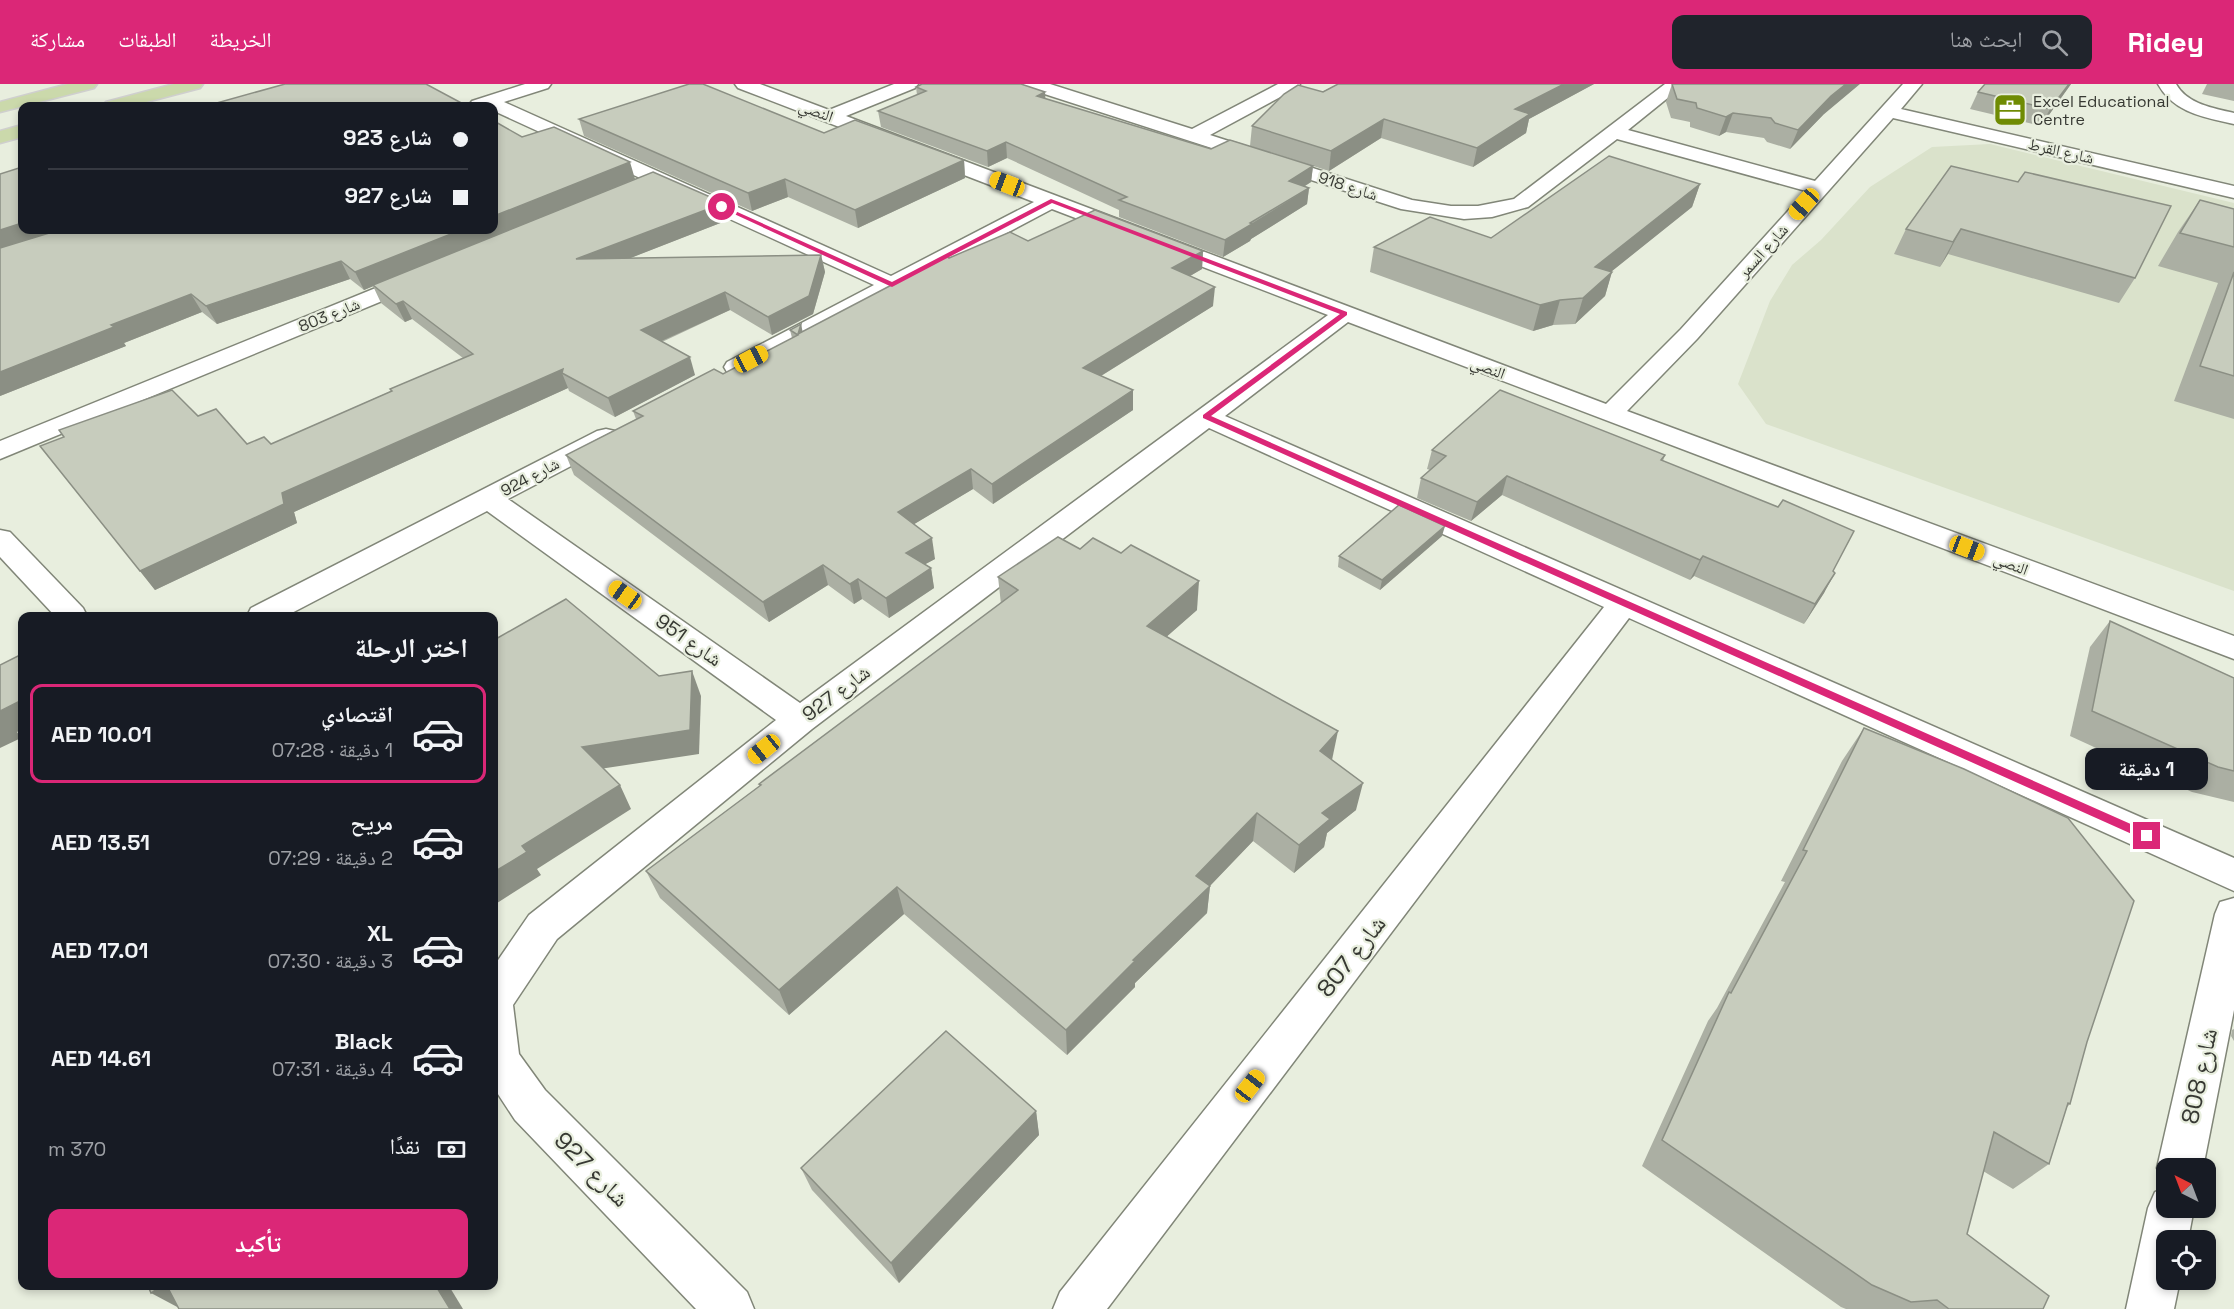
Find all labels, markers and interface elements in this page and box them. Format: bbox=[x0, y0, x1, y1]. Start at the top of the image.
search box bbox=[1672, 15, 2092, 69]
text: Ridey bbox=[2128, 24, 2204, 60]
text: ابحث هنا bbox=[1950, 25, 2023, 53]
text: مشاركة bbox=[30, 26, 85, 53]
text: الطبقات bbox=[118, 26, 177, 53]
text: الخريطة bbox=[210, 26, 271, 53]
icon: search bbox=[2038, 26, 2071, 59]
place label: Excel Educational Centre bbox=[2033, 91, 2170, 130]
office icon: Excel Educational Centre bbox=[1992, 92, 2028, 128]
street label: النصي bbox=[795, 95, 836, 129]
text: شارع 923 bbox=[343, 123, 432, 151]
street label: شارع القرط bbox=[2026, 133, 2096, 169]
street label: شارع 918 bbox=[1316, 167, 1380, 205]
car bbox=[987, 169, 1027, 199]
text: شارع 927 bbox=[344, 181, 432, 209]
car bbox=[1785, 185, 1823, 223]
route start bbox=[708, 193, 735, 220]
street label: شارع السمر bbox=[1733, 220, 1793, 283]
street label: شارع 803 bbox=[295, 293, 363, 337]
car bbox=[731, 343, 771, 375]
street label: النصي bbox=[1467, 352, 1508, 386]
street label: شارع 924 bbox=[497, 453, 563, 501]
car bbox=[1947, 533, 1987, 563]
street label: النصي bbox=[1990, 548, 2031, 582]
car bbox=[605, 577, 645, 613]
street label: شارع 951 bbox=[651, 608, 727, 672]
text: اختر الرحلة bbox=[355, 630, 468, 665]
street label: شارع 927 bbox=[797, 659, 875, 727]
text: اقتصادي bbox=[321, 700, 393, 728]
icon: car bbox=[411, 707, 465, 761]
text: AED 10.01 bbox=[51, 720, 152, 748]
car bbox=[744, 731, 784, 767]
text: 1 دقيقة · 07:28 bbox=[271, 737, 393, 763]
callout: 1 دقيقة bbox=[2086, 749, 2208, 791]
text: 1 دقيقة bbox=[2118, 756, 2175, 782]
text: مريح bbox=[350, 808, 393, 836]
icon: car bbox=[411, 815, 465, 869]
route end bbox=[2133, 822, 2160, 849]
text: AED 13.51 bbox=[51, 828, 150, 856]
text: 2 دقيقة · 07:29 bbox=[268, 845, 393, 871]
street label: شارع 807 bbox=[1309, 909, 1393, 1003]
text: XL bbox=[367, 919, 393, 947]
icon: car bbox=[411, 923, 465, 977]
text: AED 17.01 bbox=[51, 936, 149, 964]
text: 3 دقيقة · 07:30 bbox=[267, 948, 393, 974]
street label: شارع 808 bbox=[2174, 1025, 2224, 1127]
text: Black bbox=[335, 1027, 393, 1055]
icon: car bbox=[411, 1031, 465, 1085]
text: AED 14.61 bbox=[51, 1044, 151, 1072]
text: 4 دقيقة · 07:31 bbox=[272, 1056, 393, 1082]
car bbox=[1232, 1066, 1268, 1106]
street label: شارع 927 bbox=[548, 1125, 636, 1213]
text: نقدًا bbox=[390, 1132, 420, 1160]
icon: cash bbox=[435, 1133, 468, 1166]
text: 370 m bbox=[48, 1136, 106, 1162]
north arrow bbox=[2156, 1158, 2216, 1218]
map controls bbox=[2156, 1158, 2216, 1290]
button: تأكيد bbox=[48, 1209, 468, 1278]
button: locate bbox=[2156, 1230, 2216, 1290]

